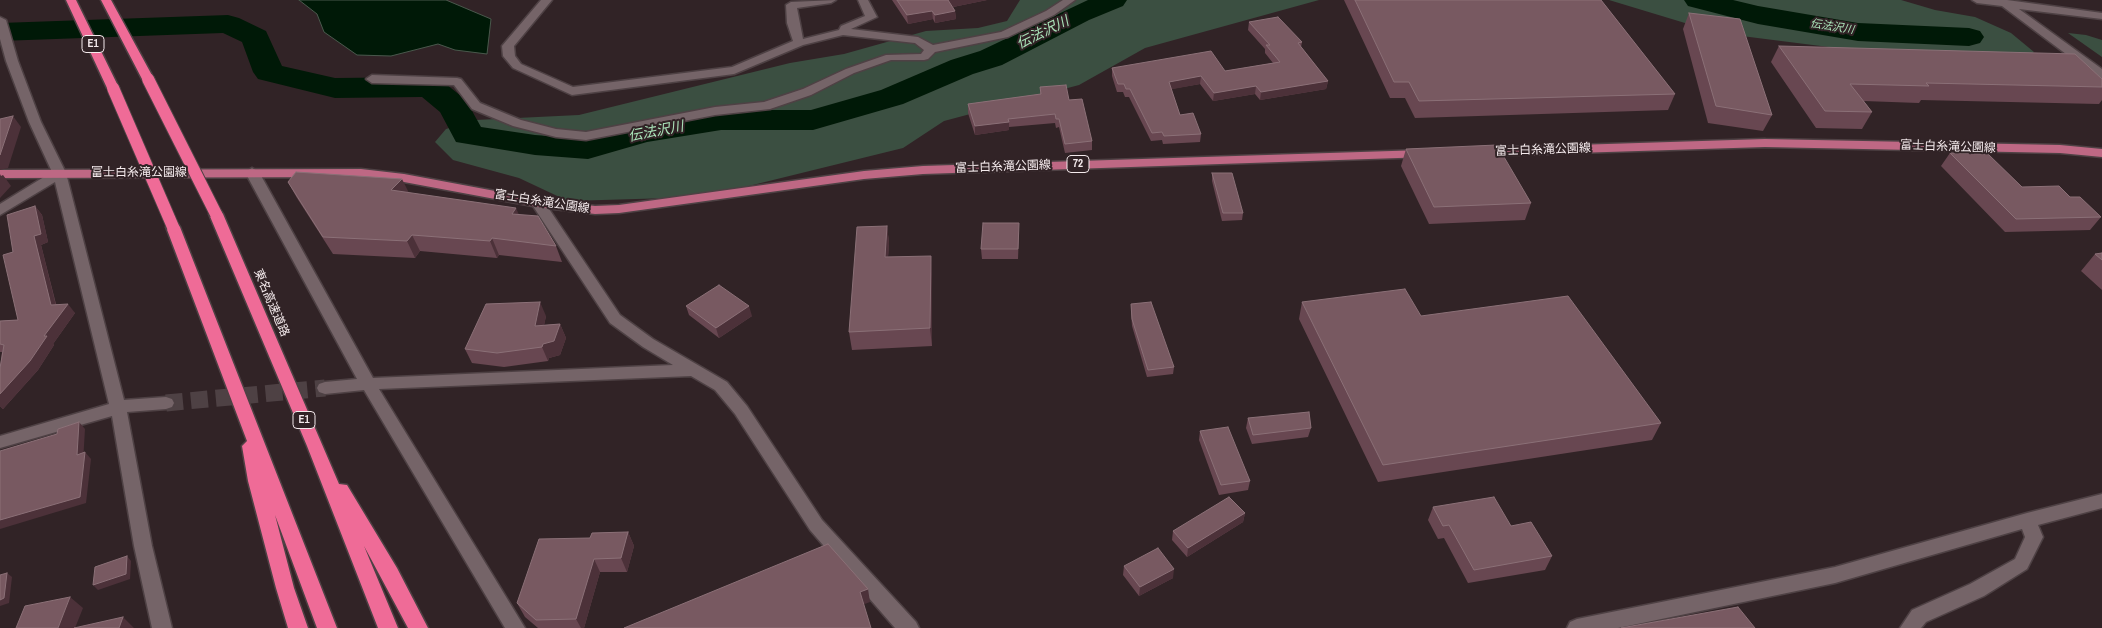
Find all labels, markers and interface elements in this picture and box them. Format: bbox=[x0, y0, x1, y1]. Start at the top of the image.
water label: 伝法沢川 bbox=[1014, 13, 1072, 53]
water label: 伝法沢川 bbox=[1809, 17, 1855, 37]
road number: E1 bbox=[82, 36, 104, 52]
water label: 伝法沢川 bbox=[627, 118, 685, 146]
street label: 富士白糸滝公園線 bbox=[1900, 138, 1996, 156]
street label: 富士白糸滝公園線 bbox=[1495, 141, 1591, 159]
road number: 72 bbox=[1067, 156, 1089, 172]
street label: 富士白糸滝公園線 bbox=[955, 158, 1051, 176]
street label: 富士白糸滝公園線 bbox=[91, 166, 187, 180]
street label: 富士白糸滝公園線 bbox=[493, 187, 591, 217]
street label: 東名高速道路 bbox=[250, 267, 292, 339]
road number: E1 bbox=[293, 412, 315, 428]

